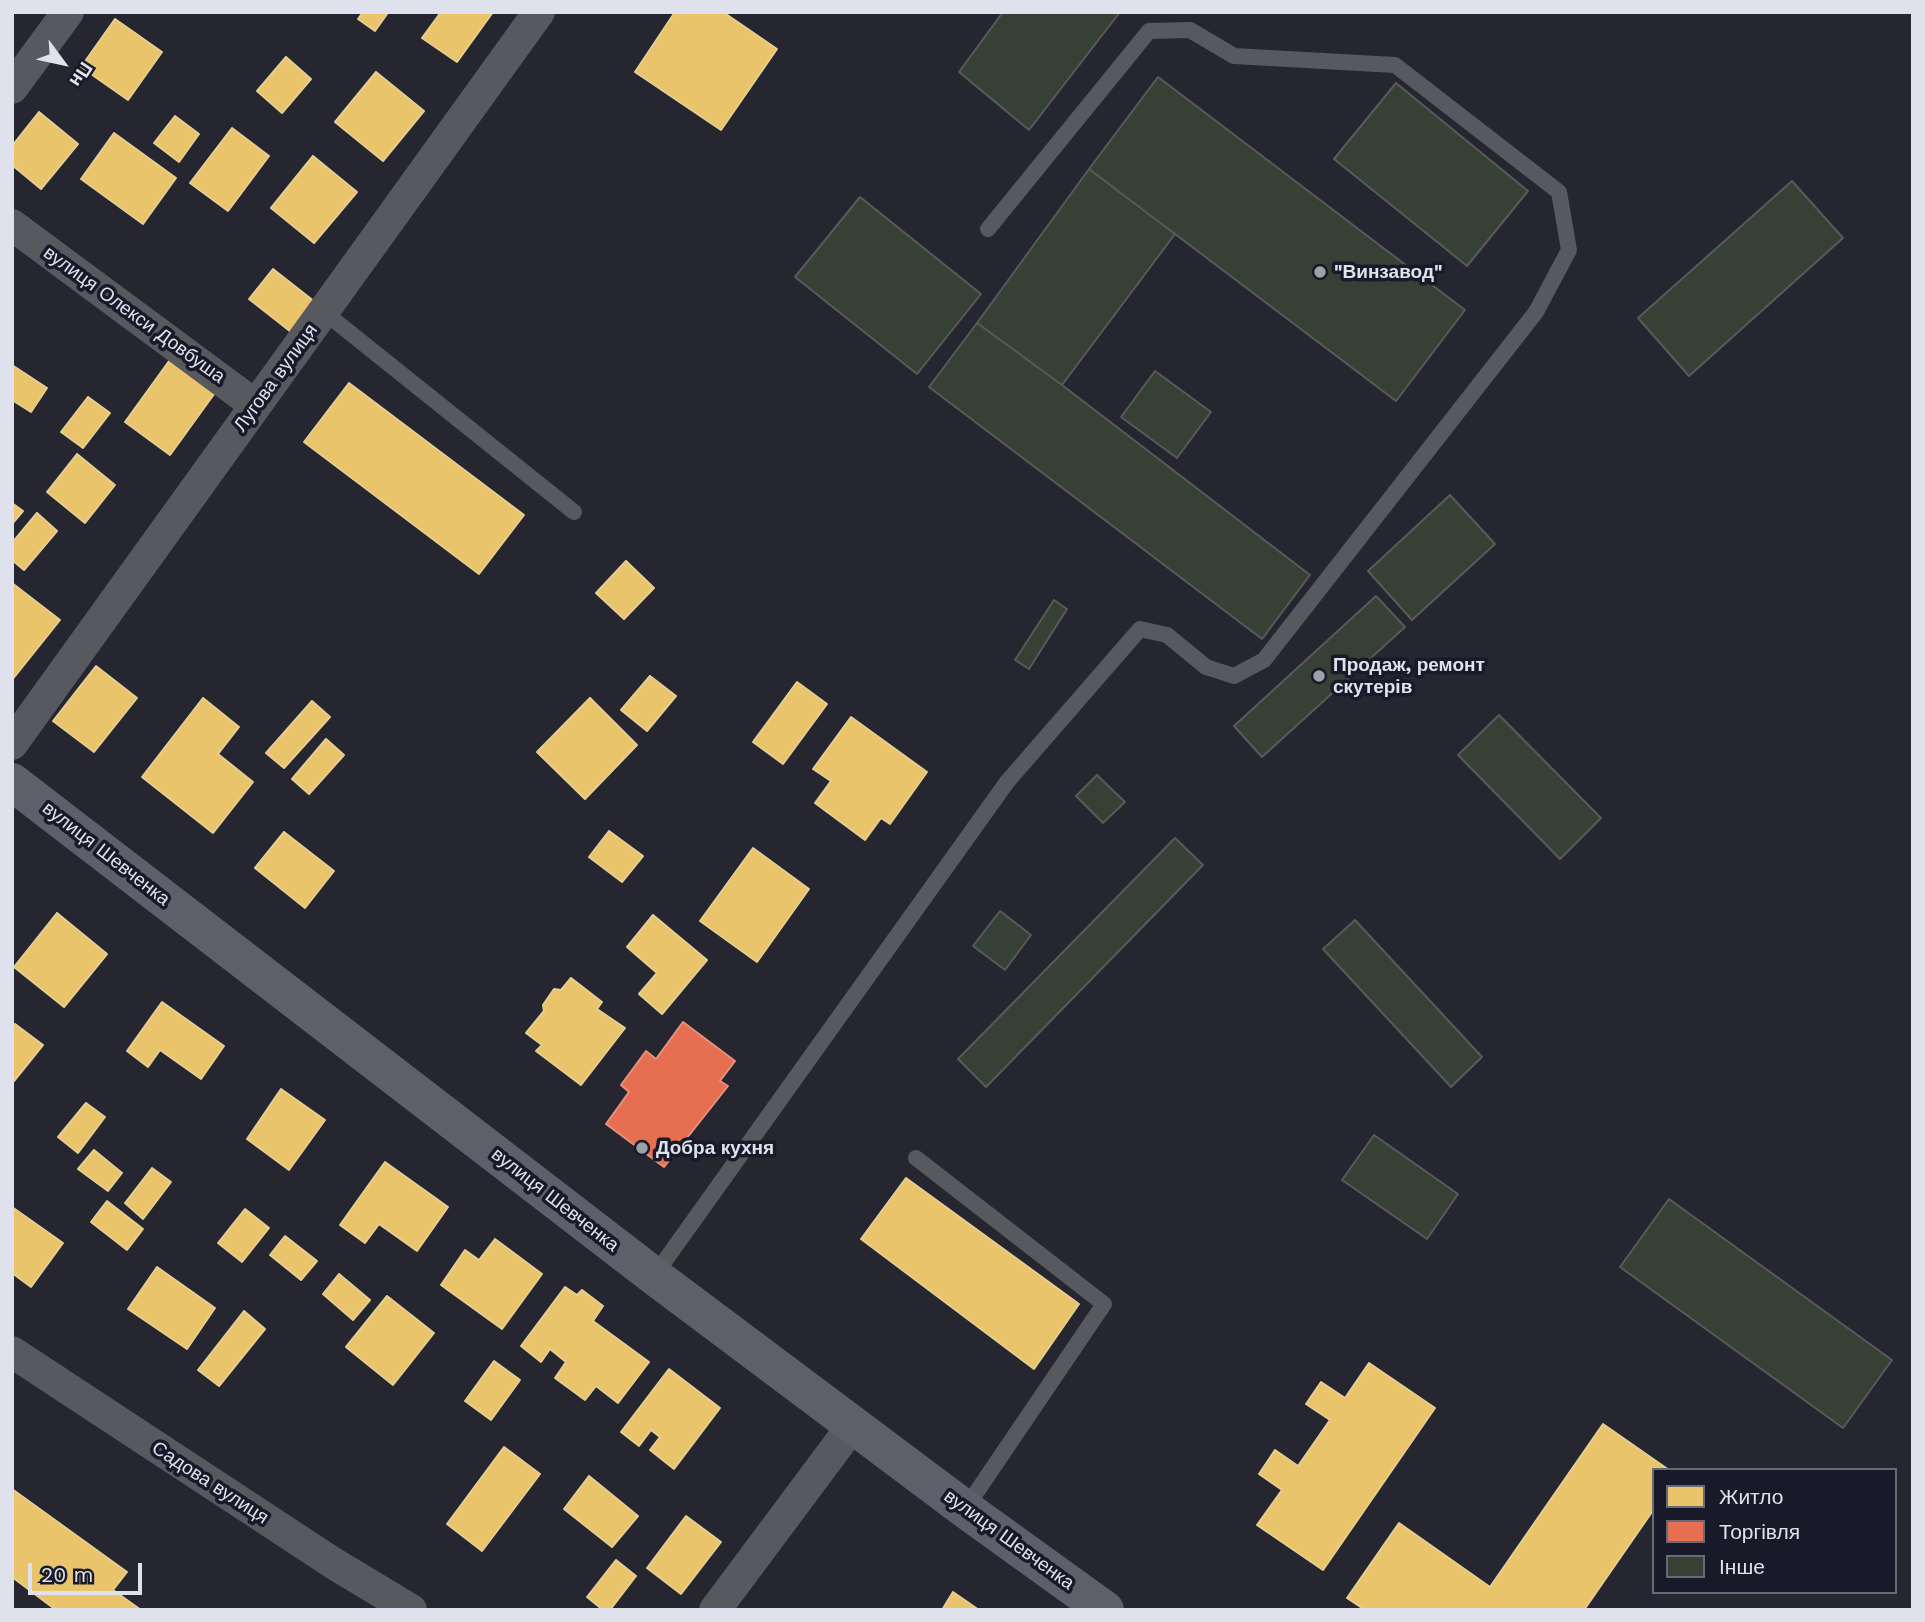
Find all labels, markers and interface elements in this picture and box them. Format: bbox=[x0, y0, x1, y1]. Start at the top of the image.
north arrow bbox=[28, 28, 98, 98]
text: Пн bbox=[65, 58, 98, 92]
street label: вулиця Олекси Довбуша bbox=[39, 241, 229, 389]
place label: "Винзавод" bbox=[1334, 261, 1442, 283]
marker: "Винзавод" bbox=[1312, 264, 1328, 280]
street label: Лугова вулиця bbox=[229, 320, 323, 436]
place label: Продаж, ремонт скутерів bbox=[1333, 654, 1485, 698]
marker: Продаж, ремонт скутерів bbox=[1311, 668, 1327, 684]
street label: вулиця Шевченка bbox=[38, 797, 174, 911]
place label: Добра кухня bbox=[656, 1137, 774, 1159]
marker: Добра кухня bbox=[634, 1140, 650, 1156]
street label: вулиця Шевченка bbox=[487, 1143, 623, 1257]
street label: Садова вулиця bbox=[147, 1437, 273, 1529]
legend bbox=[1652, 1468, 1897, 1594]
text: Житло bbox=[1719, 1484, 1783, 1509]
street label: вулиця Шевченка bbox=[939, 1485, 1079, 1595]
text: Торгівля bbox=[1719, 1519, 1800, 1544]
scale bar bbox=[32, 1548, 145, 1592]
text: Інше bbox=[1719, 1554, 1765, 1579]
text: 20 m bbox=[41, 1562, 93, 1587]

